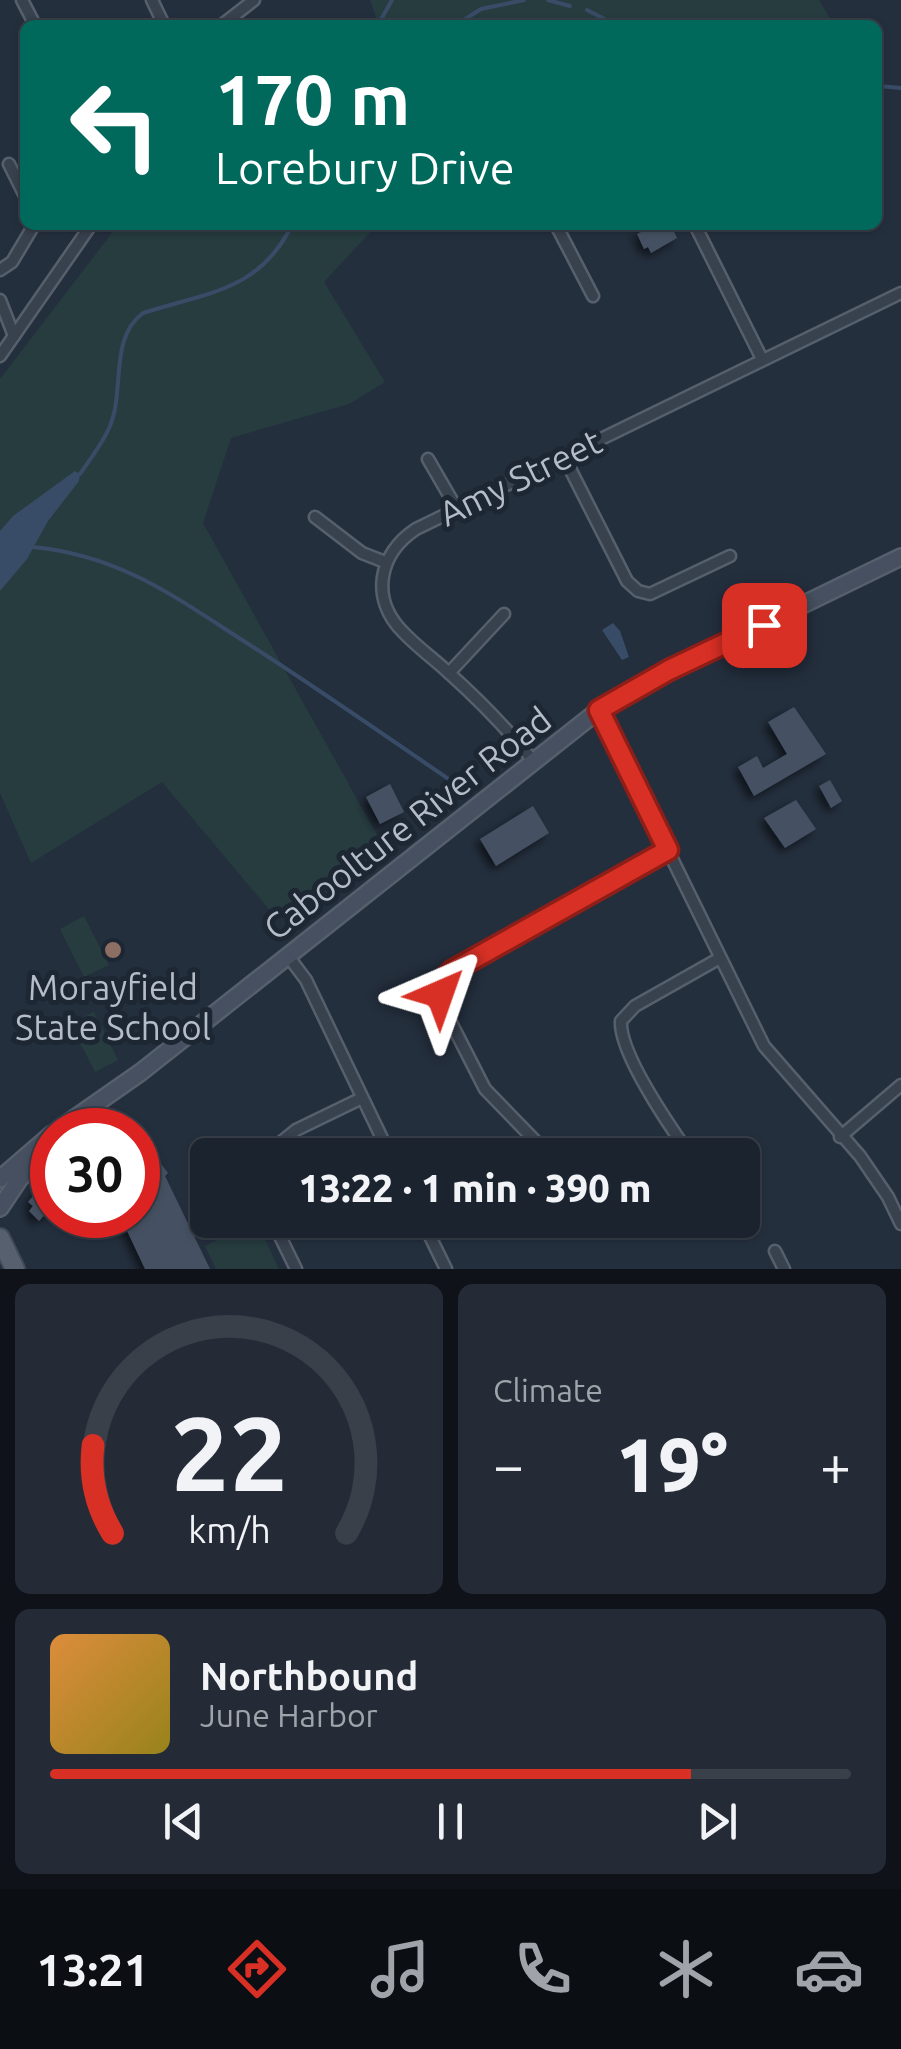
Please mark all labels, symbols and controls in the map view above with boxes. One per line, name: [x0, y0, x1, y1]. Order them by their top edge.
icon: left: [50, 60, 180, 190]
text: 170 m: [215, 60, 410, 138]
text: Lorebury Drive: [215, 142, 515, 193]
street label: Amy Street: [432, 420, 608, 533]
pin: [722, 583, 807, 668]
icon: arrive: [737, 598, 792, 653]
street label: Caboolture River Road: [256, 699, 558, 947]
marker: Morayfield State School: [102, 939, 124, 961]
position arrow: [388, 942, 492, 1046]
place label: Morayfield State School: [15, 967, 211, 1047]
speed limit sign: 30: [30, 1108, 160, 1238]
text: 13:22 · 1 min · 390 m: [298, 1167, 652, 1209]
text: Climate: [493, 1372, 603, 1408]
text: 22: [170, 1394, 288, 1511]
text: 19°: [616, 1422, 728, 1506]
text: −: [493, 1434, 524, 1495]
text: +: [820, 1434, 851, 1495]
text: km/h: [188, 1510, 270, 1550]
text: Northbound: [200, 1655, 418, 1697]
text: June Harbor: [200, 1697, 378, 1733]
icon: previous: [156, 1794, 211, 1849]
icon: pause: [423, 1794, 478, 1849]
icon: next: [690, 1794, 745, 1849]
icon: directions: [222, 1934, 292, 2004]
icon: music: [365, 1934, 435, 2004]
icon: phone: [508, 1934, 578, 2004]
icon: climate: [651, 1934, 721, 2004]
icon: car: [794, 1934, 864, 2004]
text: 13:21: [37, 1944, 149, 1995]

